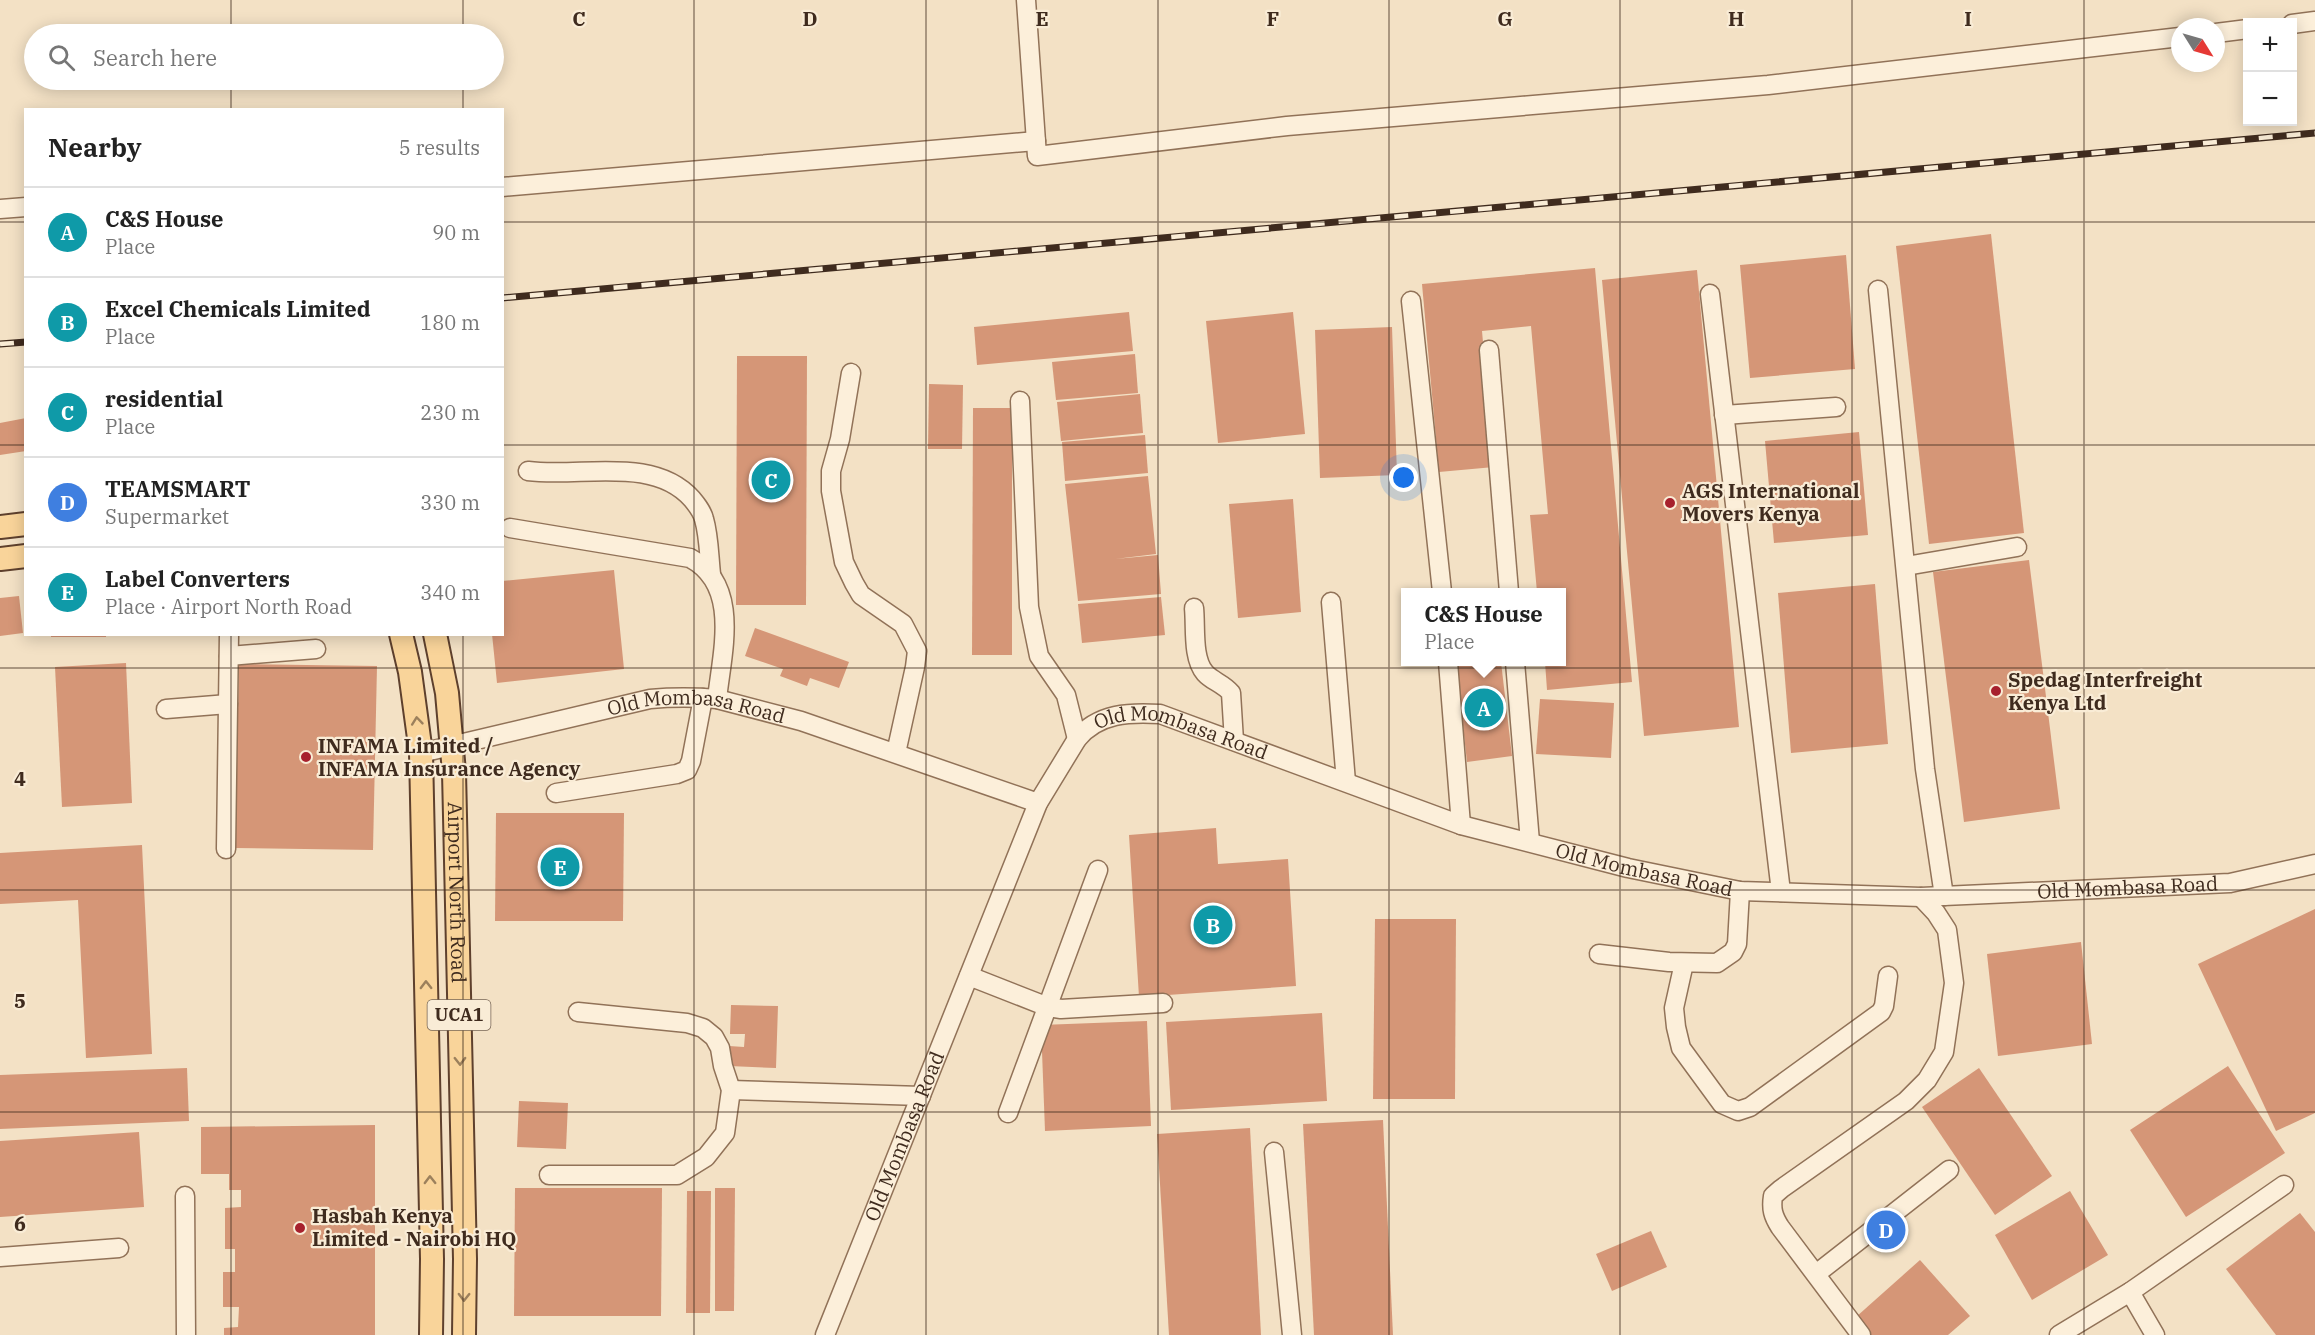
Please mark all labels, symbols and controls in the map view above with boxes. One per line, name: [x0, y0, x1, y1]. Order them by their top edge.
text: C: [572, 5, 586, 32]
text: D: [802, 5, 818, 32]
text: E: [1035, 5, 1049, 32]
text: F: [1267, 5, 1279, 32]
text: G: [1497, 5, 1513, 32]
text: H: [1728, 5, 1744, 32]
text: I: [1964, 5, 1972, 32]
north arrow: [2171, 18, 2225, 72]
map controls: [2243, 18, 2297, 126]
button: +: [2243, 18, 2297, 72]
search box: [24, 24, 504, 90]
icon: search: [45, 41, 78, 74]
text: Search here: [93, 43, 217, 72]
button: −: [2243, 72, 2297, 126]
text: Nearby: [48, 130, 142, 164]
text: 5 results: [399, 134, 480, 161]
text: C&S House: [105, 204, 224, 233]
text: A: [61, 219, 74, 246]
text: 90 m: [432, 219, 480, 246]
text: Place: [105, 233, 155, 260]
text: Excel Chemicals Limited: [105, 294, 371, 323]
text: B: [60, 309, 75, 336]
text: 180 m: [420, 309, 480, 336]
text: Place: [105, 323, 155, 350]
text: residential: [105, 384, 223, 413]
text: C: [61, 399, 74, 426]
text: 230 m: [420, 399, 480, 426]
text: Place: [105, 413, 155, 440]
pin: C: [752, 458, 790, 502]
your location: [1389, 463, 1418, 492]
text: TEAMSMART: [105, 474, 250, 503]
place label: AGS International Movers Kenya: [1682, 477, 1860, 527]
text: D: [60, 489, 75, 516]
text: 330 m: [420, 489, 480, 516]
marker: AGS International Movers Kenya: [1663, 496, 1677, 510]
text: Supermarket: [105, 503, 229, 530]
text: Label Converters: [105, 564, 290, 593]
text: E: [61, 579, 74, 606]
text: 340 m: [420, 579, 480, 606]
popup: [1401, 588, 1566, 666]
text: Place · Airport North Road: [105, 593, 352, 620]
text: C&S House: [1424, 599, 1543, 628]
text: Place: [1424, 628, 1474, 655]
place label: Spedag Interfreight Kenya Ltd: [2008, 666, 2203, 716]
street label: Old Mombasa Road: [604, 683, 788, 729]
marker: Spedag Interfreight Kenya Ltd: [1989, 684, 2003, 698]
pin: A: [1464, 686, 1504, 730]
street label: Old Mombasa Road: [1089, 699, 1272, 766]
one-way arrow: [411, 716, 424, 726]
place label: INFAMA Limited / INFAMA Insurance Agency: [318, 732, 581, 782]
marker: INFAMA Limited / INFAMA Insurance Agency: [299, 750, 313, 764]
text: 4: [14, 765, 26, 792]
street label: Airport North Road: [442, 802, 473, 983]
street label: Old Mombasa Road: [1553, 836, 1735, 902]
pin: E: [540, 844, 580, 890]
street label: Old Mombasa Road: [2037, 870, 2219, 905]
pin: B: [1194, 902, 1232, 948]
one-way arrow: [420, 981, 432, 990]
text: 5: [14, 987, 26, 1014]
road number: UCA1: [428, 1000, 490, 1030]
street label: Old Mombasa Road: [858, 1047, 950, 1225]
one-way arrow: [454, 1057, 467, 1066]
one-way arrow: [424, 1176, 436, 1185]
place label: Hasbah Kenya Limited - Nairobi HQ: [312, 1202, 517, 1252]
pin: D: [1866, 1208, 1906, 1252]
text: 6: [14, 1210, 26, 1237]
marker: Hasbah Kenya Limited - Nairobi HQ: [293, 1221, 307, 1235]
one-way arrow: [458, 1293, 470, 1302]

